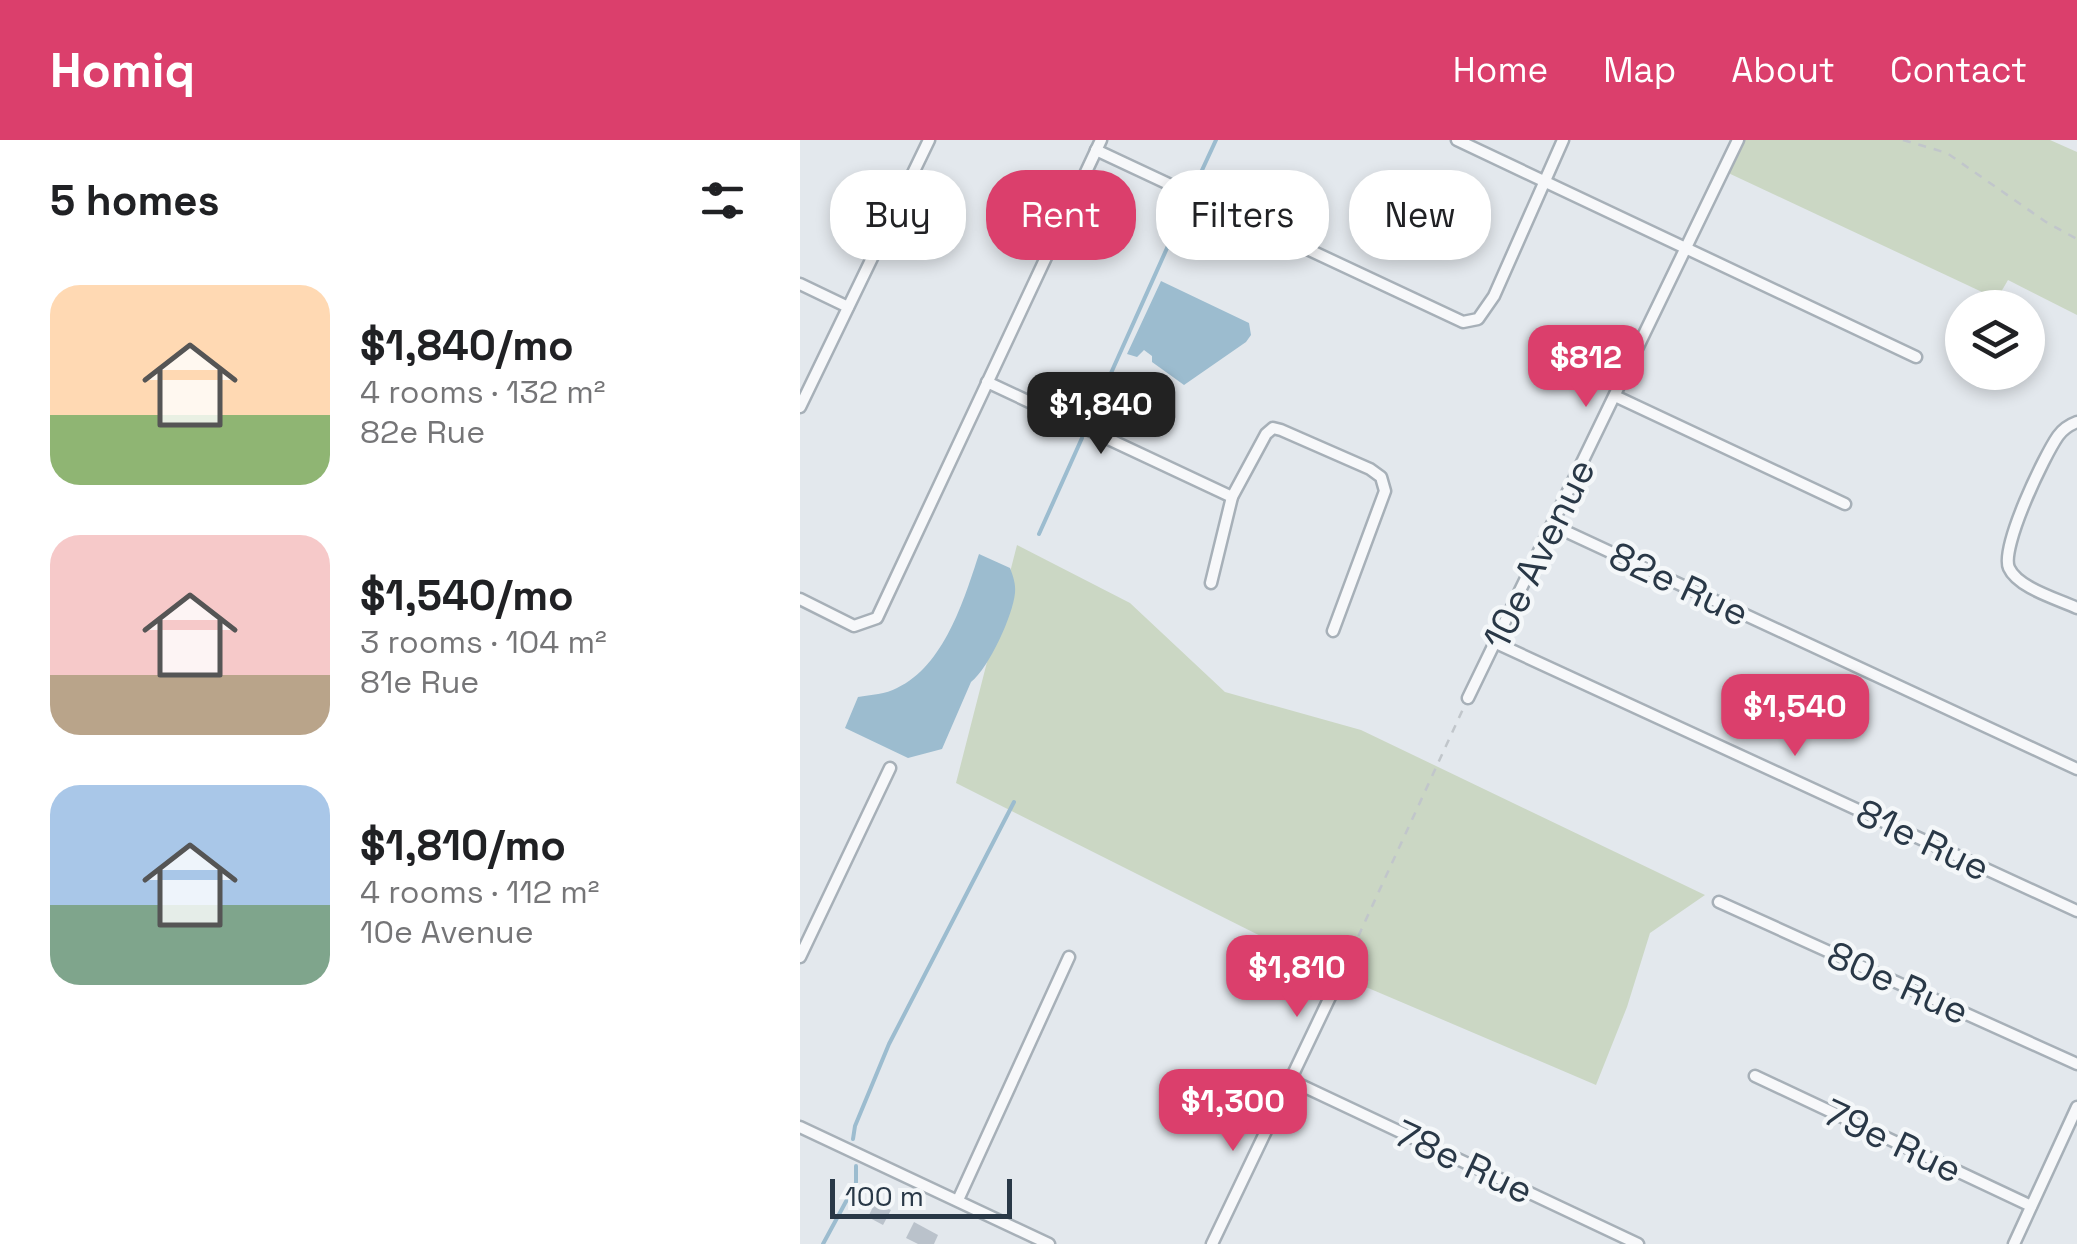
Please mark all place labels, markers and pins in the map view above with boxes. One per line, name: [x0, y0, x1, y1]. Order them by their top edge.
pin: $812: [1527, 325, 1645, 410]
pin: $1,840: [1020, 372, 1182, 457]
pin: $1,540: [1714, 674, 1876, 759]
pin: $1,810: [1216, 935, 1378, 1020]
pin: $1,300: [1152, 1069, 1314, 1154]

